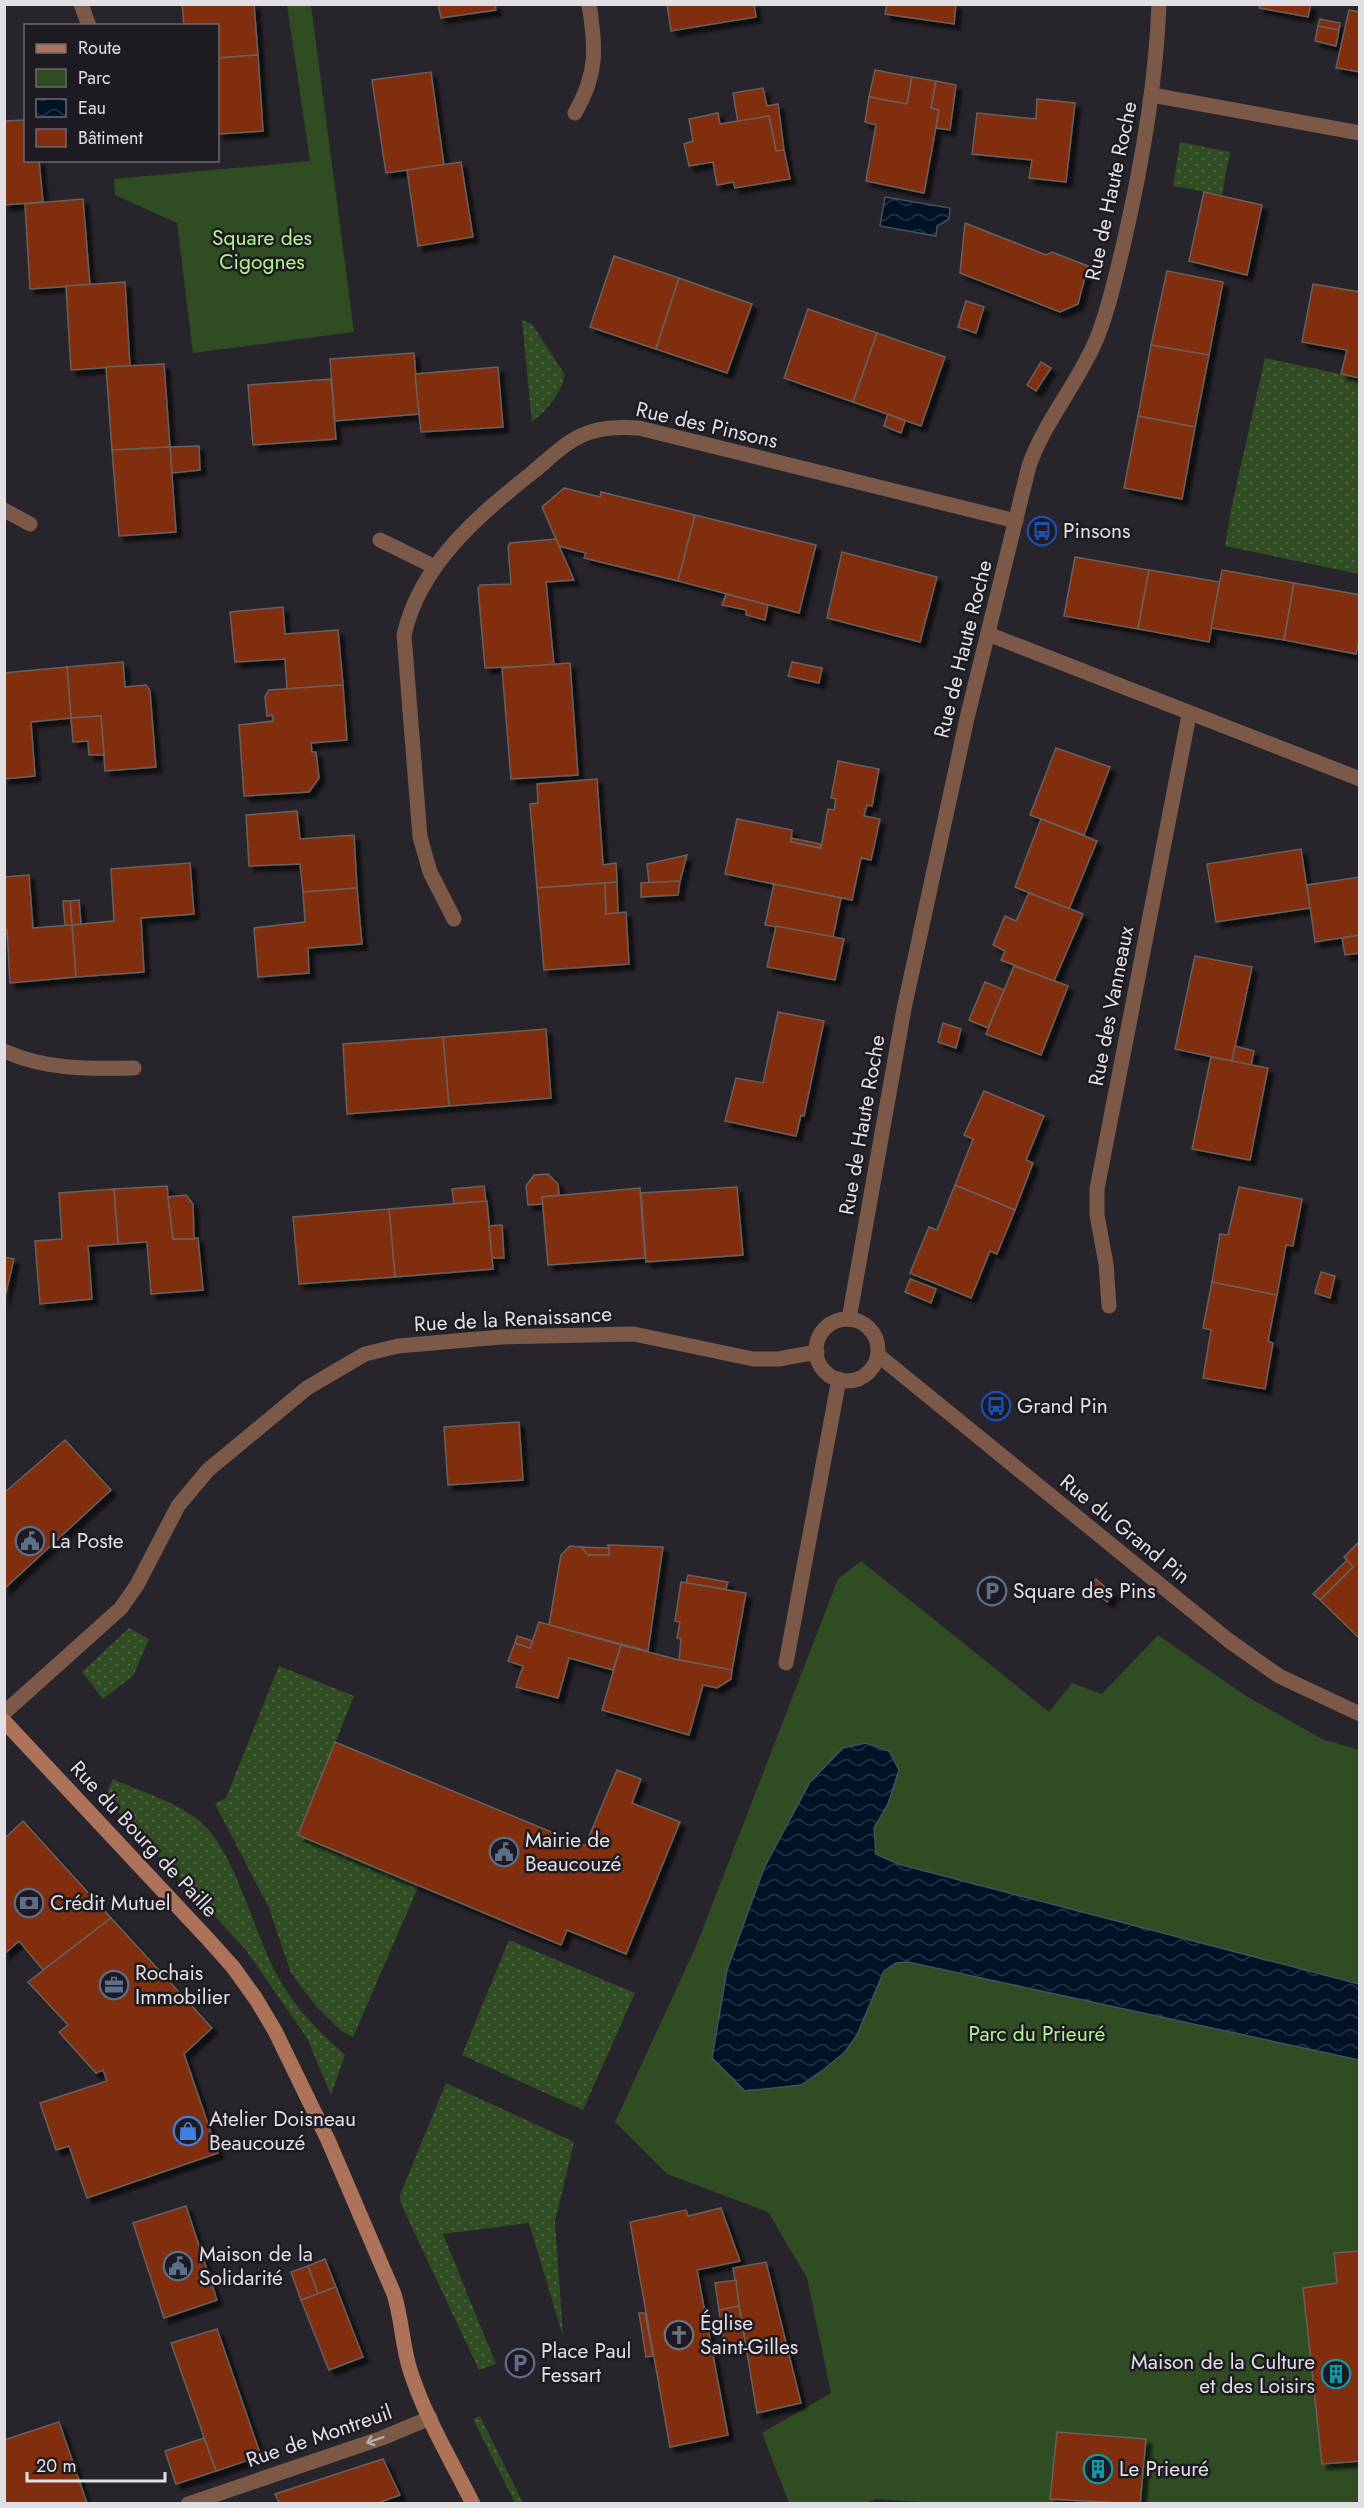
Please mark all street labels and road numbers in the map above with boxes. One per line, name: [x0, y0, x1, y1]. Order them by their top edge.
street label: Rue de Haute Roche: [1077, 99, 1145, 283]
street label: Rue des Pinsons: [633, 394, 781, 456]
street label: Rue de Haute Roche: [926, 557, 1000, 741]
street label: Rue des Vanneaux: [1081, 923, 1141, 1088]
street label: Rue de Haute Roche: [831, 1032, 893, 1217]
street label: Rue de la Renaissance: [413, 1299, 613, 1339]
street label: Rue du Grand Pin: [1053, 1467, 1197, 1591]
street label: Rue du Bourg de Paille: [63, 1754, 225, 1924]
street label: Rue de Montreuil: [242, 2397, 396, 2475]

